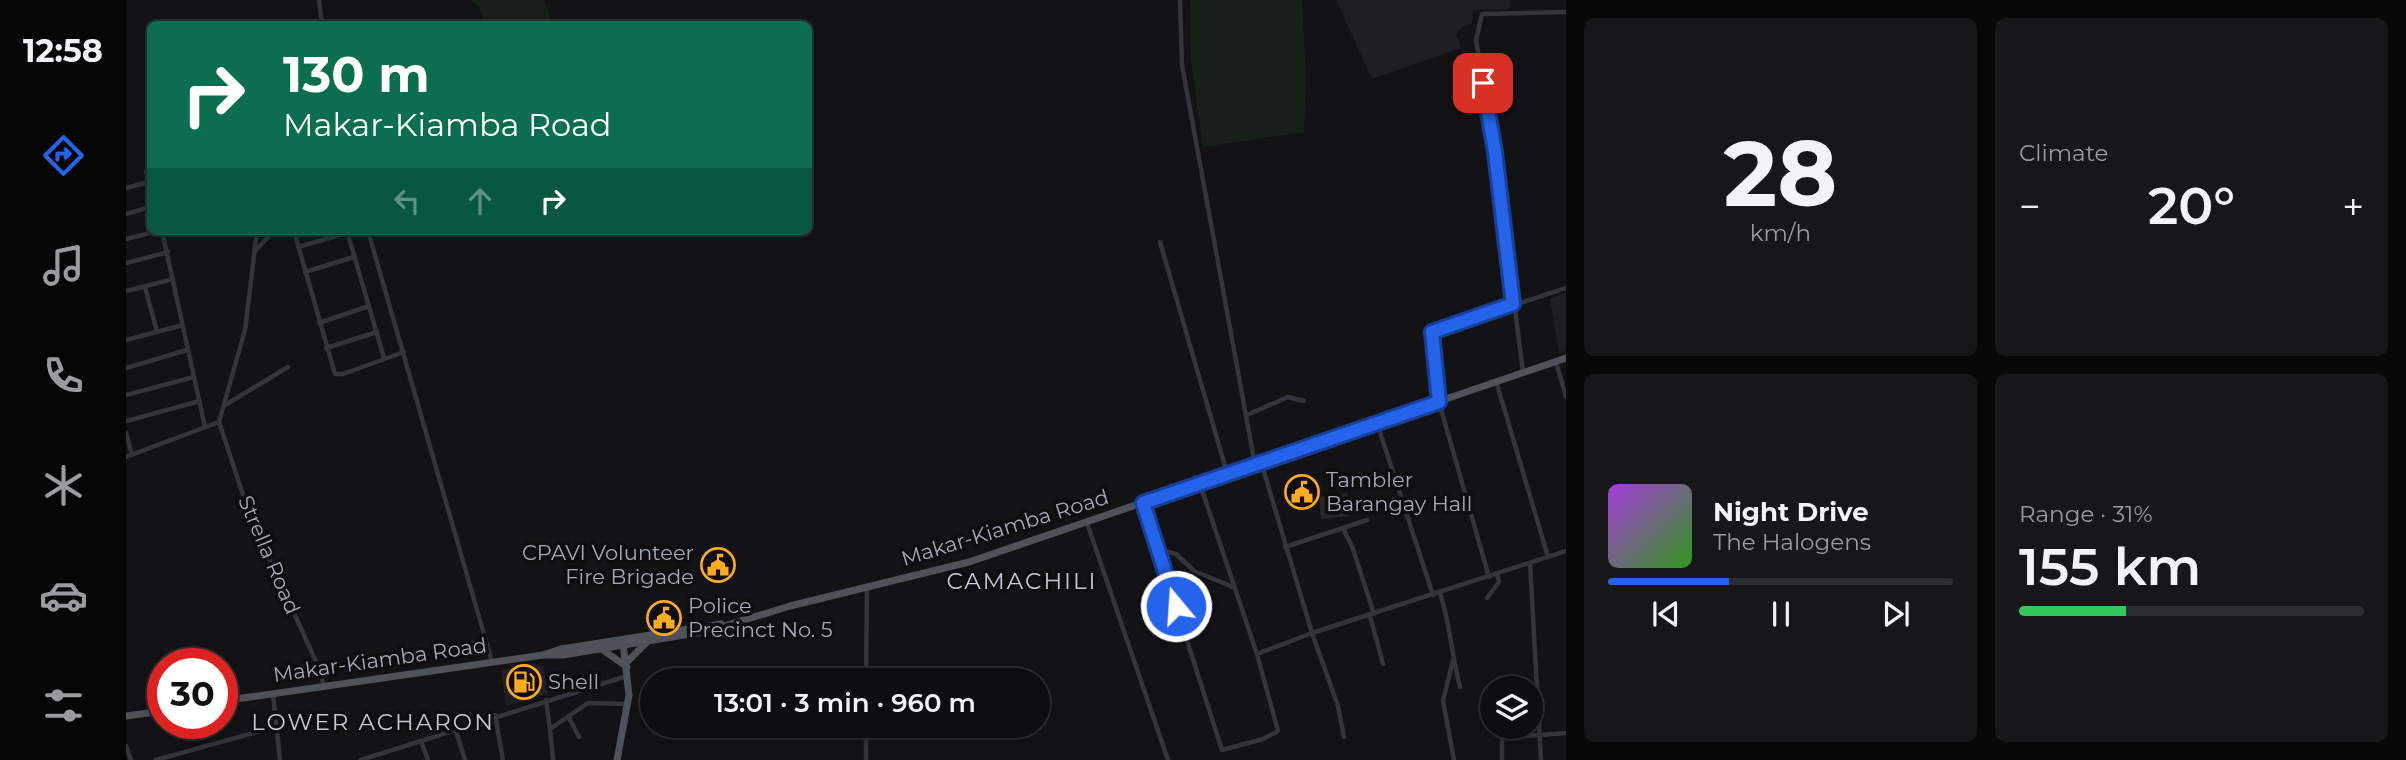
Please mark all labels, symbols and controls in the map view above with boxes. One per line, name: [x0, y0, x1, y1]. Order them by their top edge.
text: 12:58: [23, 31, 103, 70]
text: 130 m: [283, 45, 430, 104]
icon: right: [168, 49, 259, 140]
pin: [1453, 53, 1513, 113]
icon: arrive: [1464, 64, 1502, 102]
text: Makar-Kiamba Road: [283, 105, 612, 144]
text: 28: [1724, 118, 1837, 229]
icon: directions: [39, 131, 88, 180]
text: Climate: [2019, 139, 2108, 167]
text: 20°: [2148, 174, 2235, 237]
icon: left: [388, 182, 426, 220]
icon: ahead: [461, 182, 499, 220]
icon: right: [534, 182, 572, 220]
text: −: [2019, 183, 2041, 230]
text: +: [2342, 183, 2364, 230]
text: km/h: [1750, 219, 1811, 247]
icon: music: [39, 241, 88, 290]
icon: phone: [39, 351, 88, 400]
icon: climate: [39, 461, 88, 510]
place label: Tambler Barangay Hall: [1326, 467, 1472, 516]
public building icon: Tambler Barangay Hall: [1283, 473, 1321, 511]
street label: Makar-Kiamba Road: [898, 484, 1112, 571]
street label: Strella Road: [233, 492, 306, 618]
text: Night Drive: [1713, 496, 1869, 528]
text: Range · 31%: [2019, 500, 2152, 528]
text: The Halogens: [1713, 528, 1871, 556]
text: 155 km: [2019, 535, 2201, 598]
place label: CPAVI Volunteer Fire Brigade: [522, 540, 694, 589]
public building icon: CPAVI Volunteer Fire Brigade: [699, 546, 737, 584]
district label: CAMACHILI: [946, 567, 1098, 595]
position arrow: [1139, 569, 1213, 643]
icon: car: [39, 571, 88, 620]
place label: Police Precinct No. 5: [688, 593, 833, 642]
icon: previous: [1647, 595, 1685, 633]
icon: pause: [1762, 595, 1800, 633]
icon: next: [1877, 595, 1915, 633]
public building icon: Police Precinct No. 5: [645, 599, 683, 637]
street label: Makar-Kiamba Road: [271, 632, 488, 687]
speed limit sign: 30: [147, 648, 238, 739]
fuel station icon: Shell: [505, 663, 543, 701]
place label: Shell: [548, 669, 599, 694]
map controls: [1480, 676, 1543, 739]
button: layers: [1480, 676, 1543, 739]
icon: filters: [39, 681, 88, 730]
text: 13:01 · 3 min · 960 m: [714, 687, 976, 719]
district label: LOWER ACHARON: [251, 708, 495, 736]

